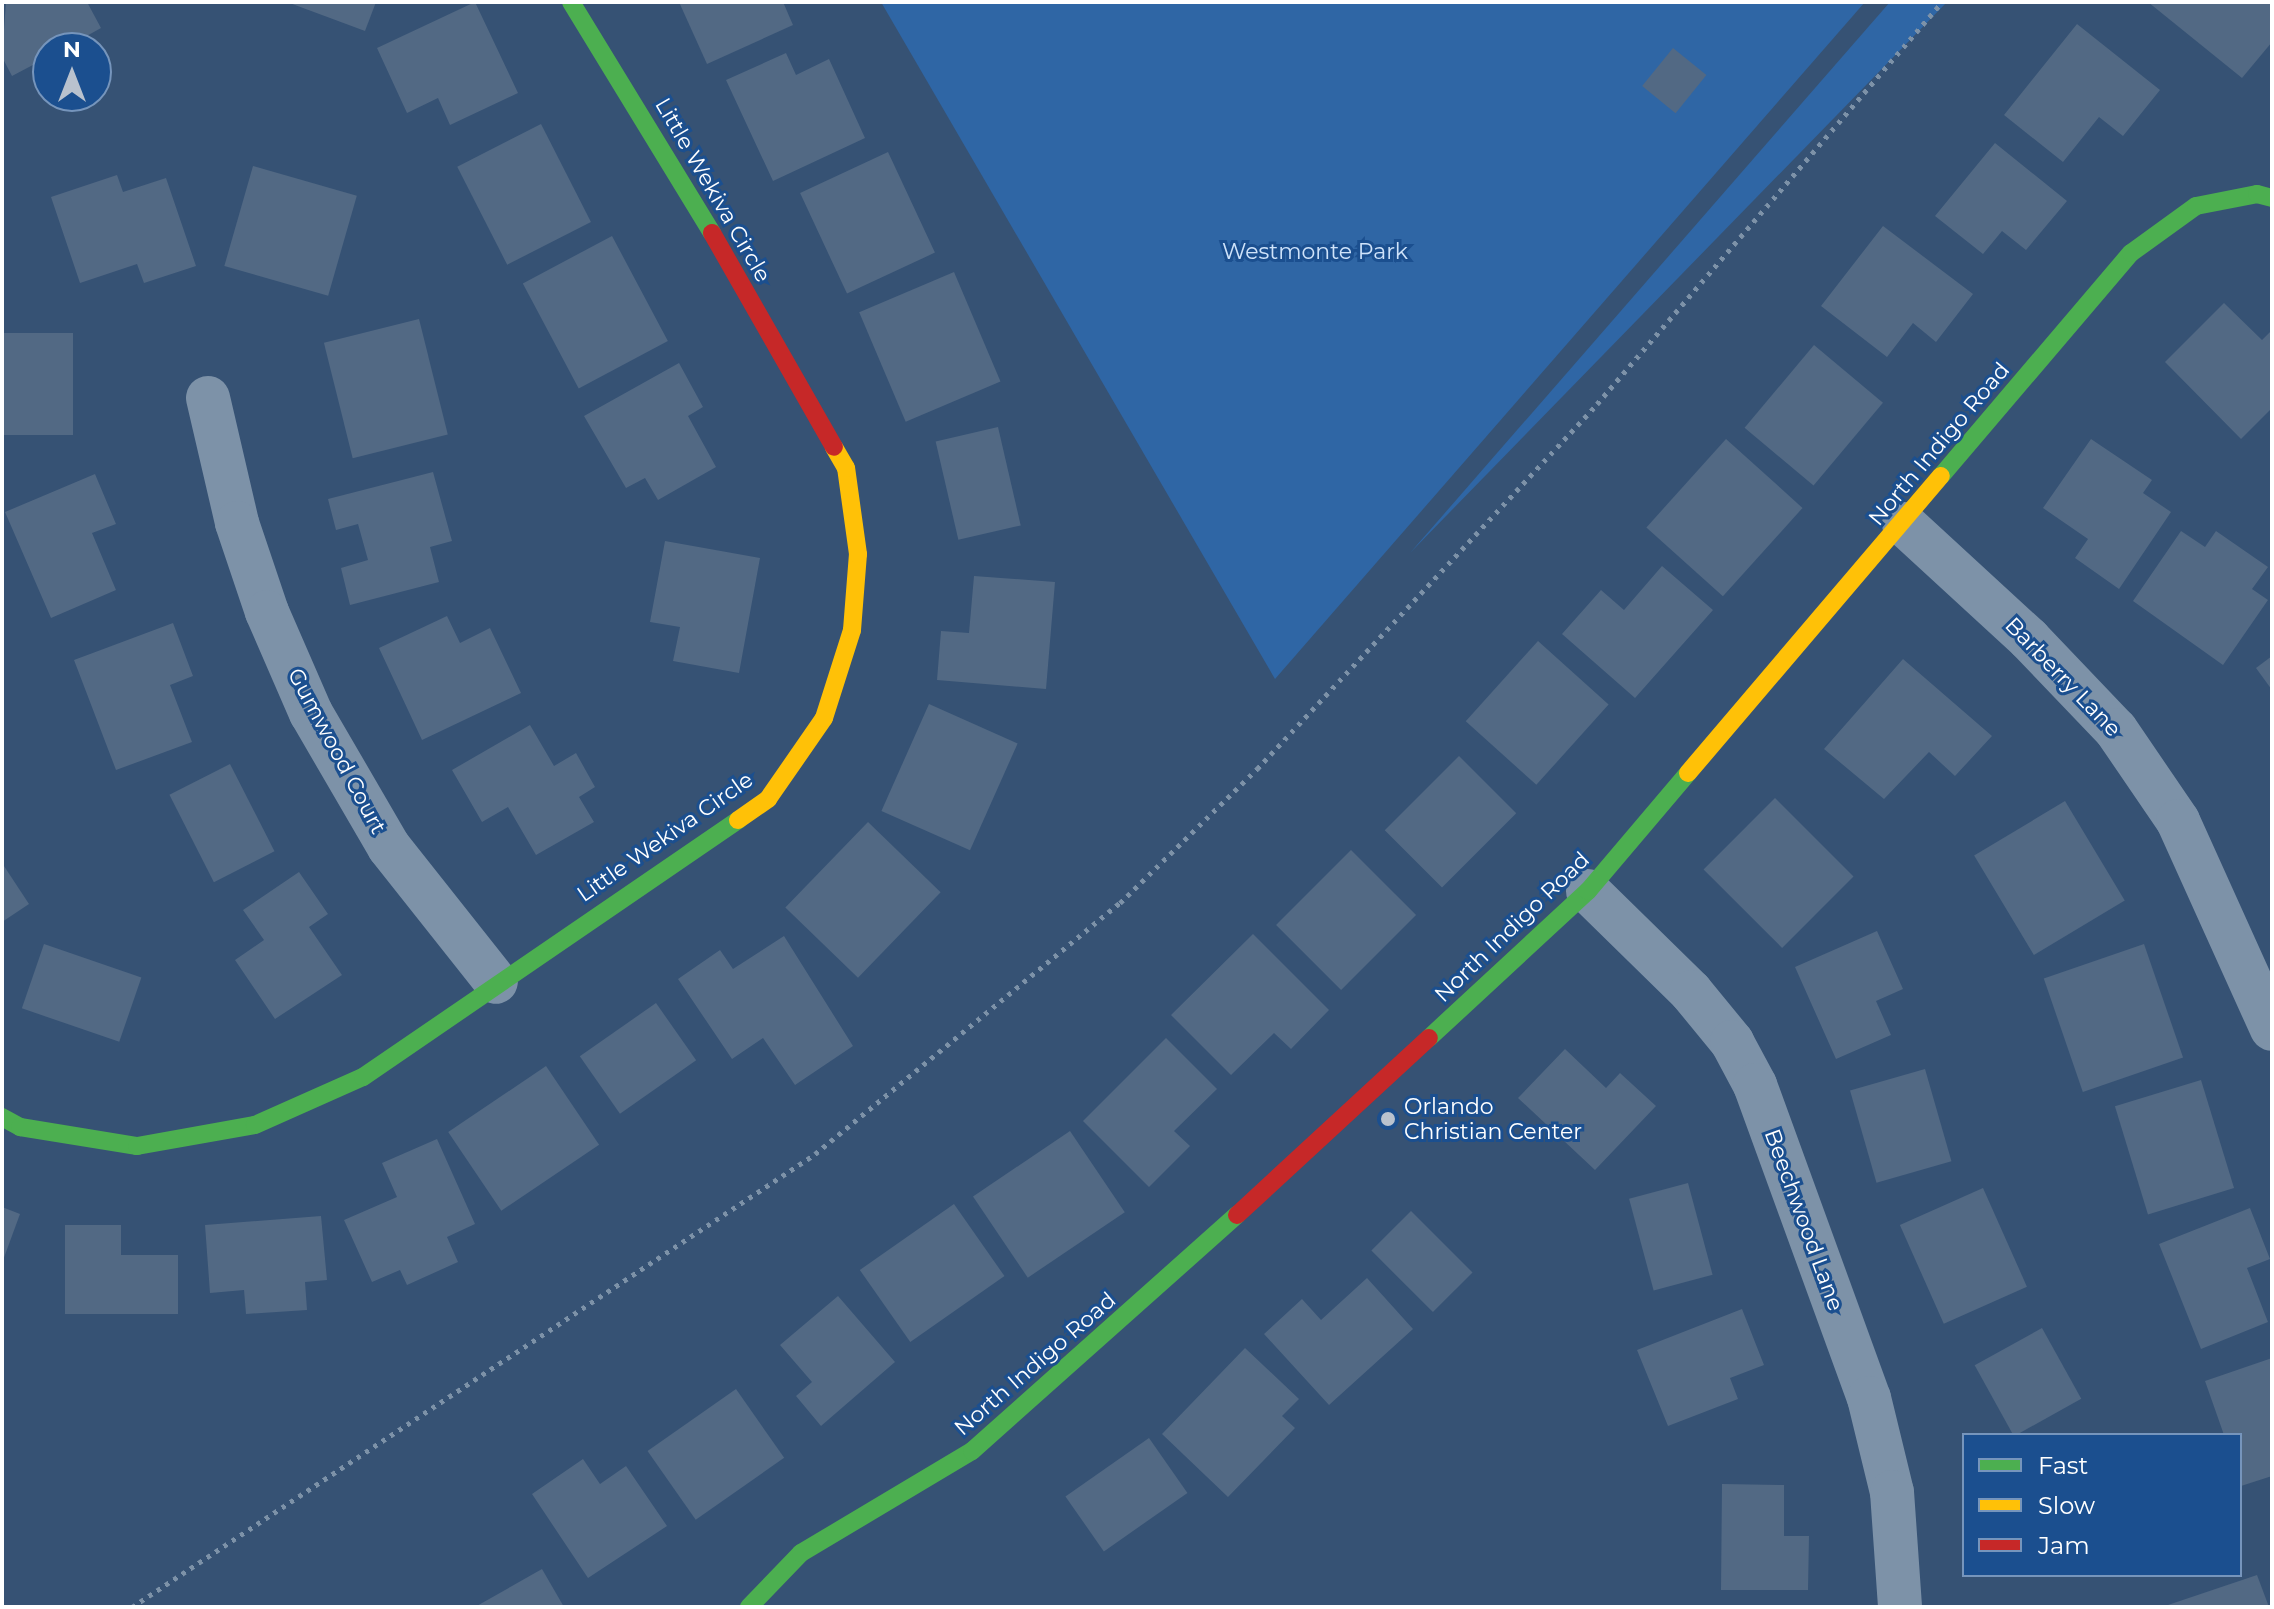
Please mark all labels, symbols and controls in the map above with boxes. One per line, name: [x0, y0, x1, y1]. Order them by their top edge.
north arrow: [32, 32, 112, 112]
text: N: [63, 36, 81, 63]
street label: Little Wekiva Circle: [649, 93, 777, 287]
park label: Westmonte Park: [1222, 239, 1408, 265]
street label: North Indigo Road: [1863, 357, 2015, 531]
street label: Barberry Lane: [1999, 612, 2127, 742]
street label: Gumwood Court: [282, 664, 392, 838]
street label: Little Wekiva Circle: [572, 766, 758, 908]
street label: North Indigo Road: [1429, 846, 1595, 1008]
place label: Orlando Christian Center: [1404, 1093, 1582, 1144]
marker: Orlando Christian Center: [1379, 1110, 1397, 1128]
street label: Beechwood Lane: [1759, 1126, 1849, 1314]
street label: North Indigo Road: [949, 1287, 1121, 1441]
legend: [1962, 1433, 2242, 1577]
text: Fast: [2038, 1451, 2088, 1480]
text: Slow: [2038, 1491, 2095, 1520]
text: Jam: [2038, 1531, 2090, 1560]

